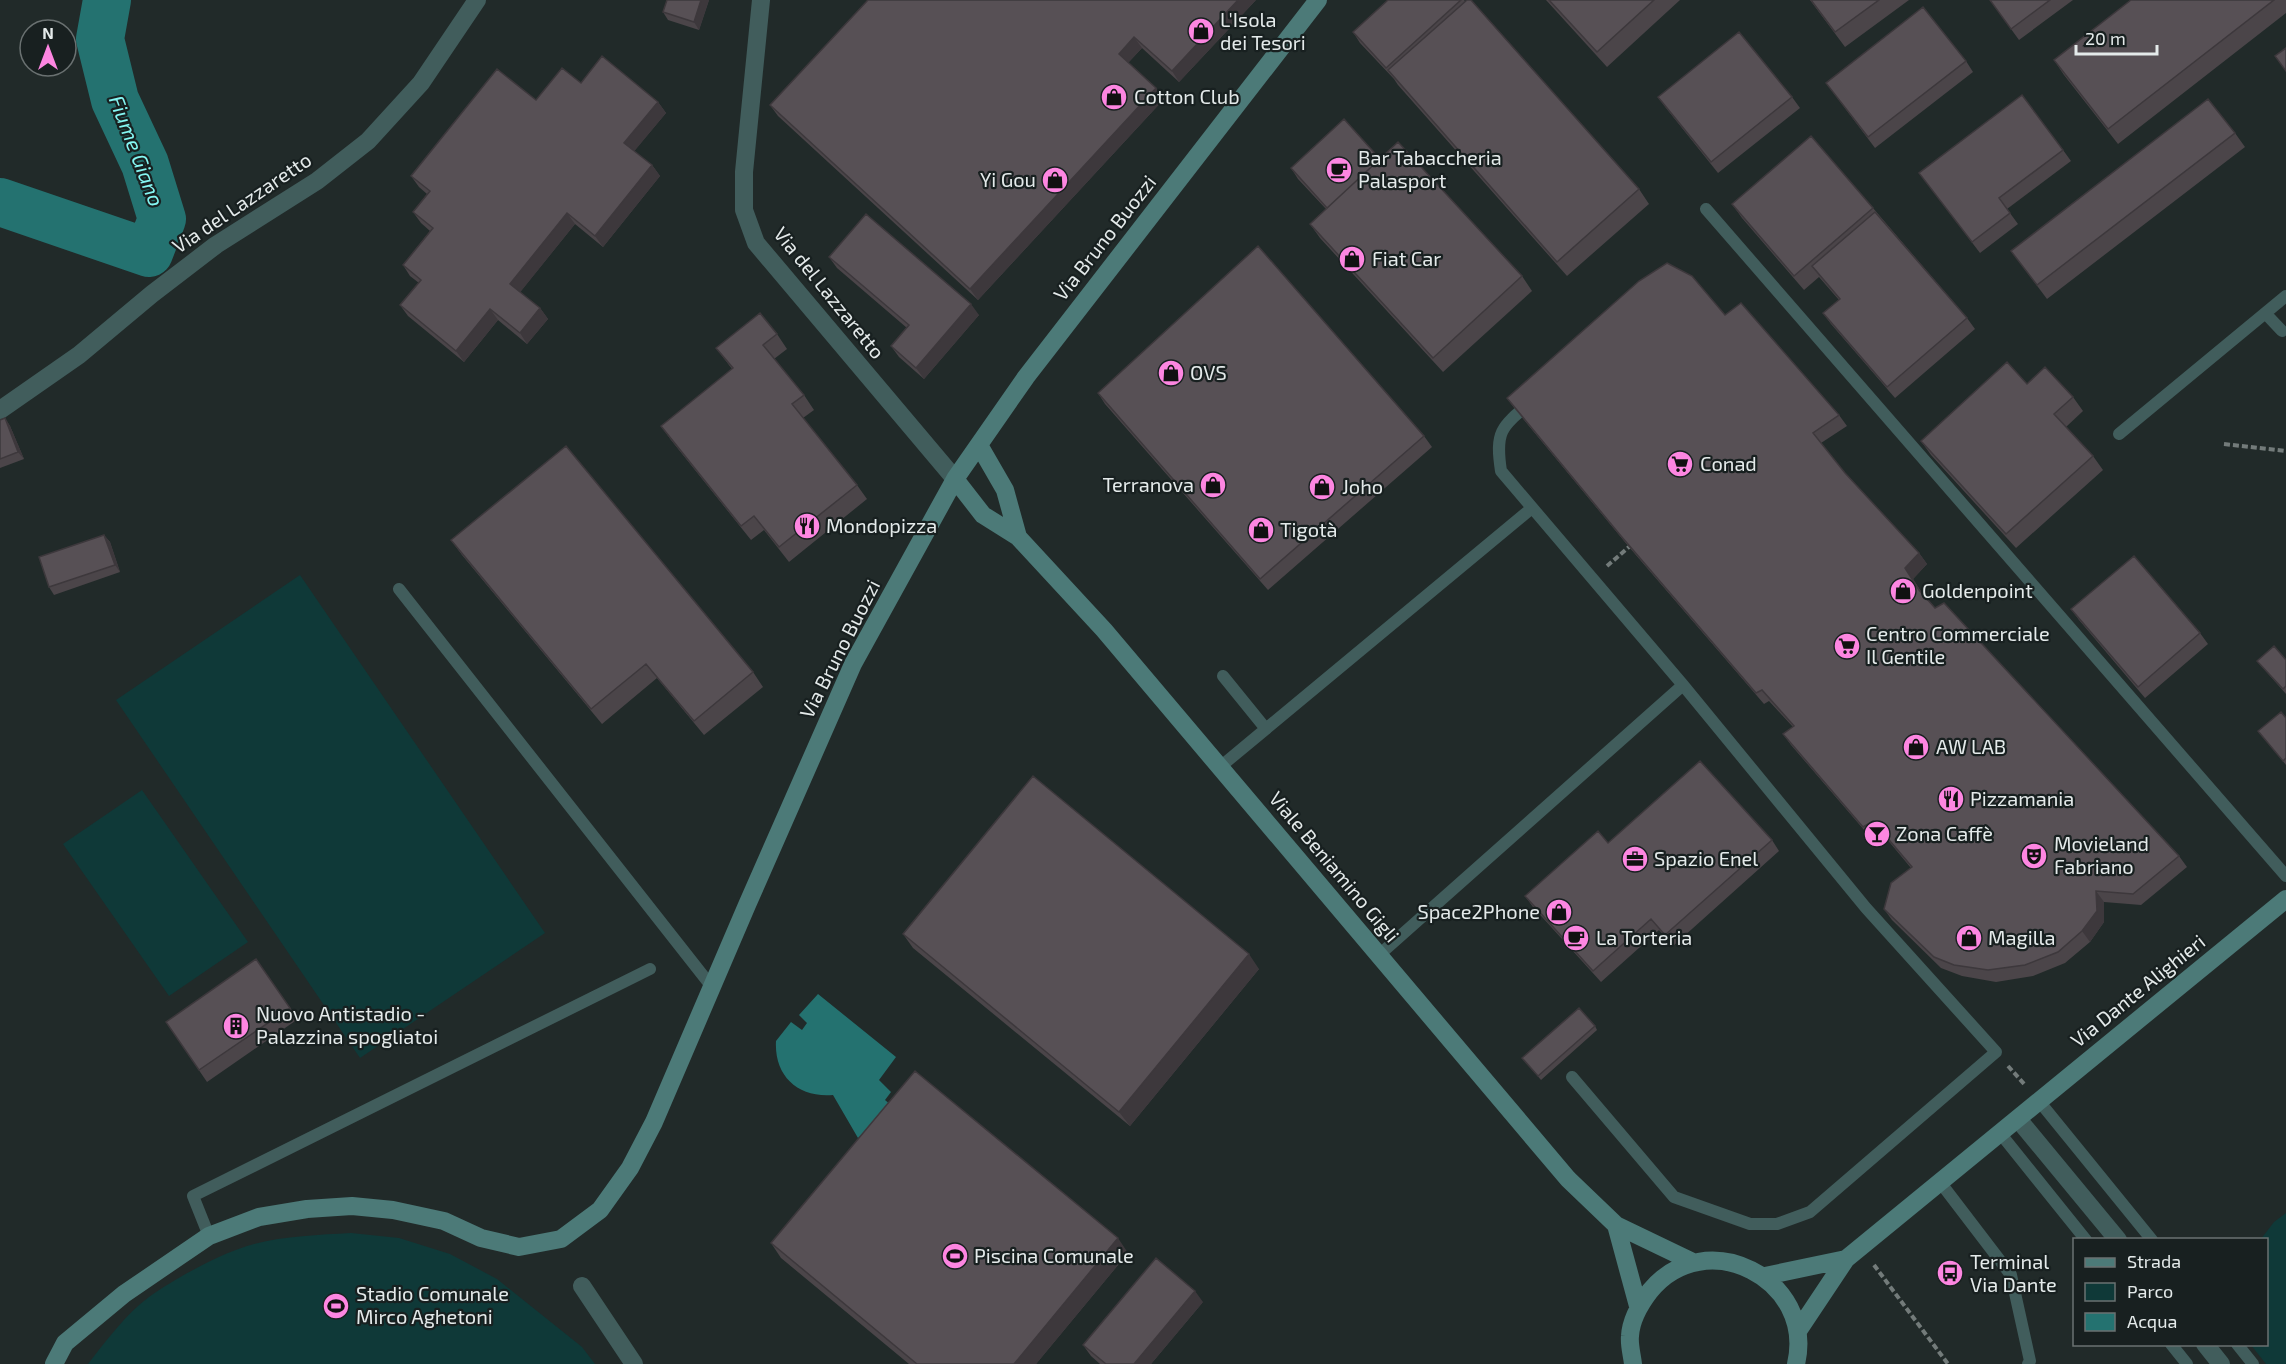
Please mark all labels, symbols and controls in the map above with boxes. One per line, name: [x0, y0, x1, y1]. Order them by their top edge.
place label: L'Isola dei Tesori: [1220, 7, 1306, 54]
shop icon: L'Isola dei Tesori: [1186, 16, 1216, 46]
north arrow: [18, 18, 78, 78]
scale bar: [2076, 18, 2157, 56]
text: N: [42, 23, 54, 42]
text: 20 m: [2085, 27, 2126, 49]
shop icon: Cotton Club: [1099, 82, 1129, 112]
place label: Cotton Club: [1134, 84, 1240, 108]
water label: Fiume Giano: [105, 91, 170, 210]
place label: Bar Tabaccheria Palasport: [1358, 145, 1502, 192]
street label: Via del Lazzaretto: [167, 147, 315, 258]
cafe icon: Bar Tabaccheria Palasport: [1324, 155, 1354, 185]
shop icon: Yi Gou: [1040, 165, 1070, 195]
place label: Yi Gou: [980, 167, 1036, 191]
street label: Via Bruno Buozzi: [1048, 170, 1161, 305]
street label: Via del Lazzaretto: [769, 222, 890, 363]
shop icon: Fiat Car: [1337, 244, 1367, 274]
place label: Fiat Car: [1372, 246, 1441, 270]
shop icon: OVS: [1156, 358, 1186, 388]
place label: OVS: [1190, 360, 1227, 384]
supermarket icon: Conad: [1665, 449, 1695, 479]
place label: Conad: [1700, 451, 1757, 475]
shop icon: Terranova: [1198, 470, 1228, 500]
place label: Terranova: [1103, 472, 1194, 496]
shop icon: Joho: [1307, 472, 1337, 502]
place label: Joho: [1342, 474, 1383, 498]
restaurant icon: Mondopizza: [792, 511, 822, 541]
place label: Mondopizza: [826, 513, 937, 537]
shop icon: Tigotà: [1246, 515, 1276, 545]
place label: Tigotà: [1280, 517, 1338, 541]
street label: Via Bruno Buozzi: [794, 575, 884, 722]
shop icon: Goldenpoint: [1888, 576, 1918, 606]
place label: Goldenpoint: [1922, 578, 2033, 602]
place label: Centro Commerciale Il Gentile: [1866, 621, 2050, 668]
supermarket icon: Centro Commerciale Il Gentile: [1832, 631, 1862, 661]
shop icon: AW LAB: [1901, 732, 1931, 762]
place label: AW LAB: [1936, 734, 2006, 758]
restaurant icon: Pizzamania: [1936, 784, 1966, 814]
street label: Viale Beniamino Gigli: [1265, 786, 1405, 947]
place label: Pizzamania: [1970, 786, 2074, 810]
bar icon: Zona Caffè: [1862, 819, 1892, 849]
place label: Zona Caffè: [1896, 821, 1993, 845]
place label: Movieland Fabriano: [2054, 831, 2149, 878]
theatre icon: Movieland Fabriano: [2019, 841, 2049, 871]
office icon: Spazio Enel: [1620, 844, 1650, 874]
place label: Spazio Enel: [1654, 846, 1758, 870]
shop icon: Space2Phone: [1544, 897, 1574, 927]
place label: Space2Phone: [1417, 899, 1540, 923]
cafe icon: La Torteria: [1561, 923, 1591, 953]
shop icon: Magilla: [1954, 923, 1984, 953]
place label: La Torteria: [1596, 925, 1692, 949]
place label: Magilla: [1988, 925, 2056, 949]
street label: Via Dante Alighieri: [2065, 929, 2209, 1052]
place label: Nuovo Antistadio - Palazzina spogliatoi: [256, 1001, 438, 1048]
building icon: Nuovo Antistadio - Palazzina spogliatoi: [221, 1011, 251, 1041]
legend: [2073, 1238, 2268, 1346]
sports icon: Piscina Comunale: [940, 1241, 970, 1271]
place label: Piscina Comunale: [974, 1243, 1134, 1267]
place label: Terminal Via Dante: [1970, 1249, 2057, 1296]
text: Strada: [2127, 1250, 2181, 1272]
bus stop icon: Terminal Via Dante: [1935, 1258, 1965, 1288]
text: Parco: [2127, 1280, 2173, 1302]
place label: Stadio Comunale Mirco Aghetoni: [356, 1281, 509, 1328]
sports icon: Stadio Comunale Mirco Aghetoni: [321, 1291, 351, 1321]
text: Acqua: [2127, 1310, 2177, 1332]

